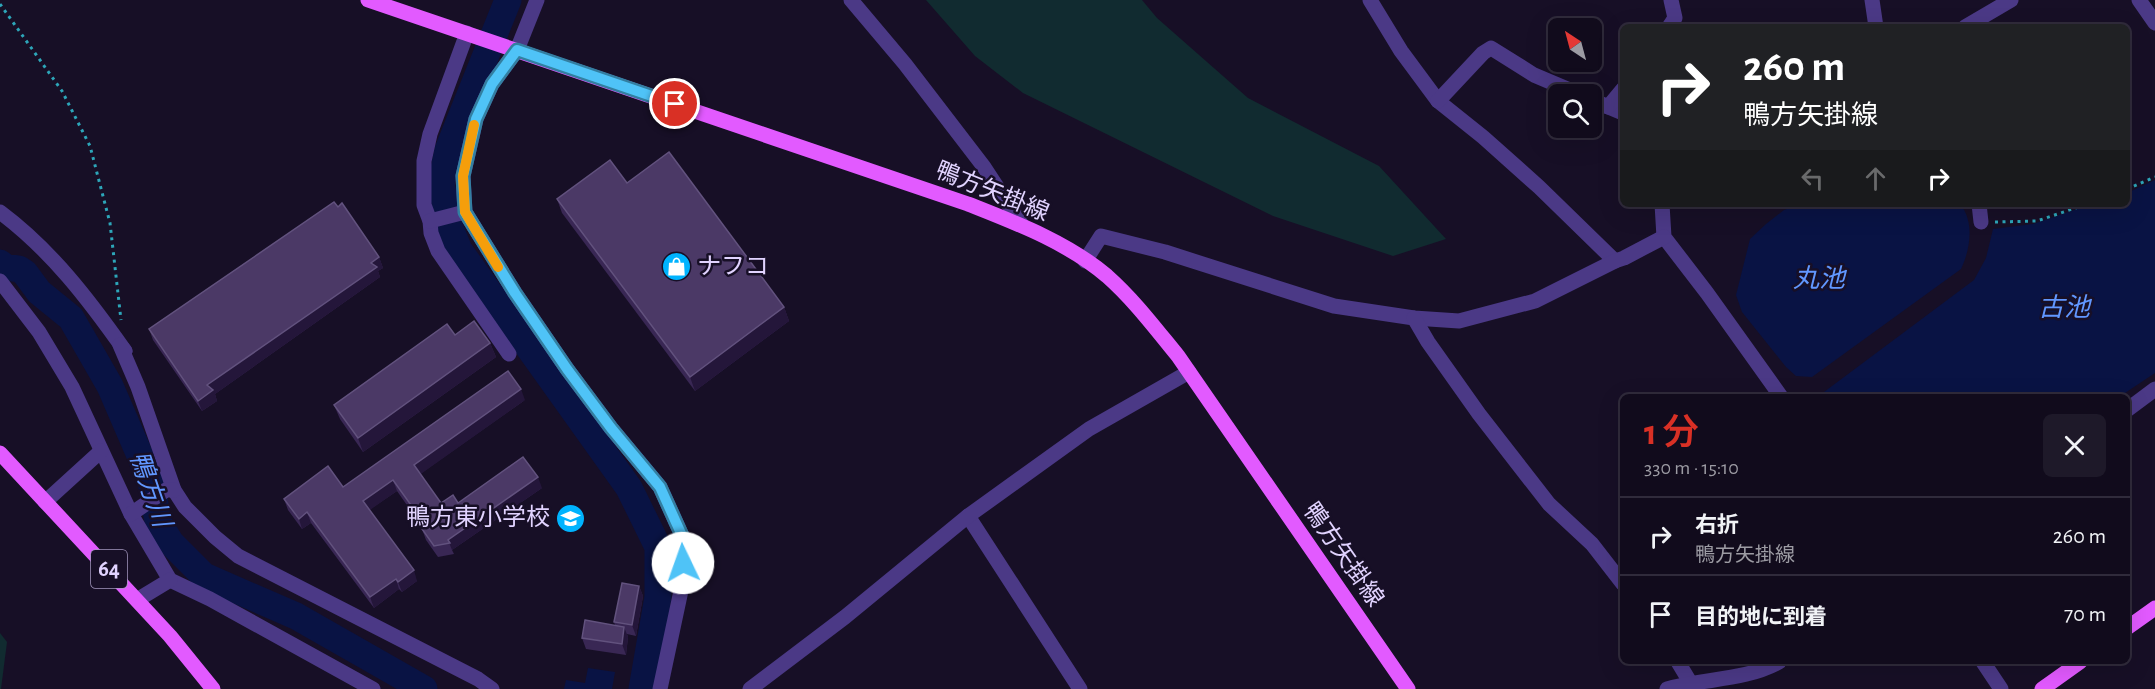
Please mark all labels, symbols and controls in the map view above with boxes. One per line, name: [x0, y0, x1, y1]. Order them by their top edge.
north arrow: [1548, 18, 1602, 72]
map controls: [1548, 18, 1602, 138]
text: 260 m: [1743, 46, 1845, 88]
icon: right: [1644, 48, 1722, 126]
pin: [649, 78, 700, 129]
button: search: [1548, 84, 1602, 138]
icon: arrive: [658, 87, 691, 120]
text: 鴨方矢掛線: [1743, 102, 1878, 129]
street label: 鴨方矢掛線: [932, 157, 1053, 226]
icon: left: [1796, 162, 1829, 195]
icon: ahead: [1859, 162, 1892, 195]
icon: right: [1922, 162, 1955, 195]
shop icon: ナフコ: [660, 251, 692, 283]
place label: ナフコ: [697, 255, 769, 279]
water label: 丸池: [1793, 265, 1848, 292]
water label: 古池: [2038, 294, 2093, 321]
button: close: [2043, 414, 2106, 477]
text: 1 分: [1644, 415, 1698, 451]
water label: 鴨方川: [125, 448, 177, 533]
text: 330 m · 15:10: [1644, 458, 1739, 478]
street label: 鴨方矢掛線: [1299, 498, 1389, 611]
school or university icon: 鴨方東小学校: [555, 502, 587, 534]
place label: 鴨方東小学校: [406, 504, 550, 530]
text: 右折: [1695, 514, 1739, 536]
icon: right: [1644, 520, 1677, 553]
text: 260 m: [2053, 525, 2106, 547]
position arrow: [651, 531, 715, 595]
text: 鴨方矢掛線: [1695, 545, 1795, 565]
road number: 64: [91, 550, 127, 588]
icon: arrive: [1644, 598, 1677, 631]
text: 70 m: [2064, 603, 2106, 625]
text: 目的地に到着: [1695, 606, 1827, 628]

